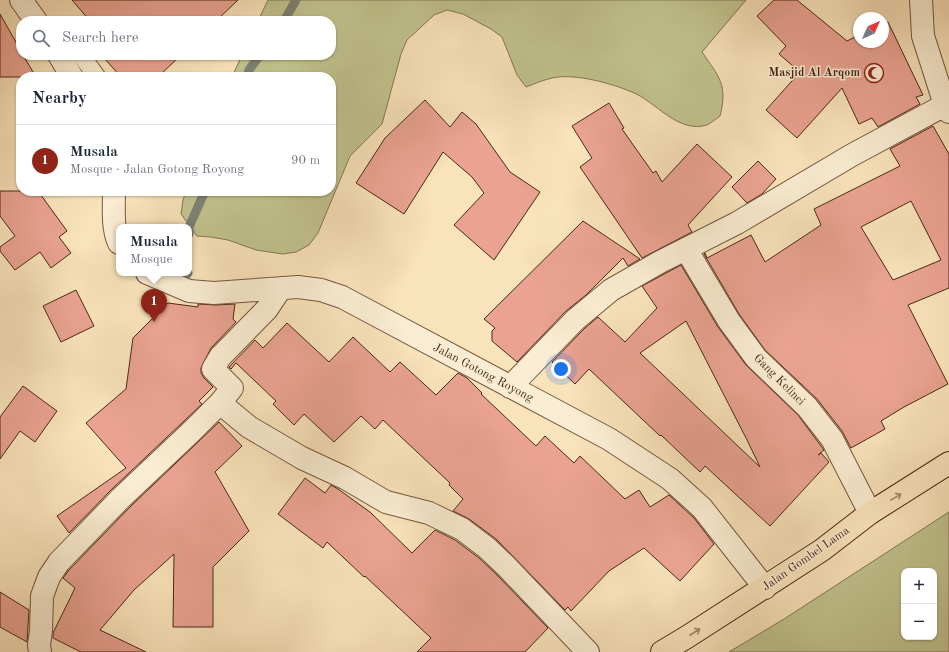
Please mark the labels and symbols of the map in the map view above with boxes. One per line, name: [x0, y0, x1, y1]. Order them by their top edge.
north arrow: [853, 12, 889, 48]
mosque icon: Masjid Al Arqom: [863, 62, 885, 84]
place label: Masjid Al Arqom: [769, 67, 860, 79]
pin: 1: [141, 289, 167, 322]
street label: Jalan Gotong Royong: [431, 341, 536, 405]
street label: Gang Kelinci: [751, 352, 807, 408]
your location: [551, 359, 571, 379]
one-way arrow: [890, 492, 901, 501]
street label: Jalan Gombel Lama: [760, 524, 852, 594]
one-way arrow: [690, 628, 701, 637]

